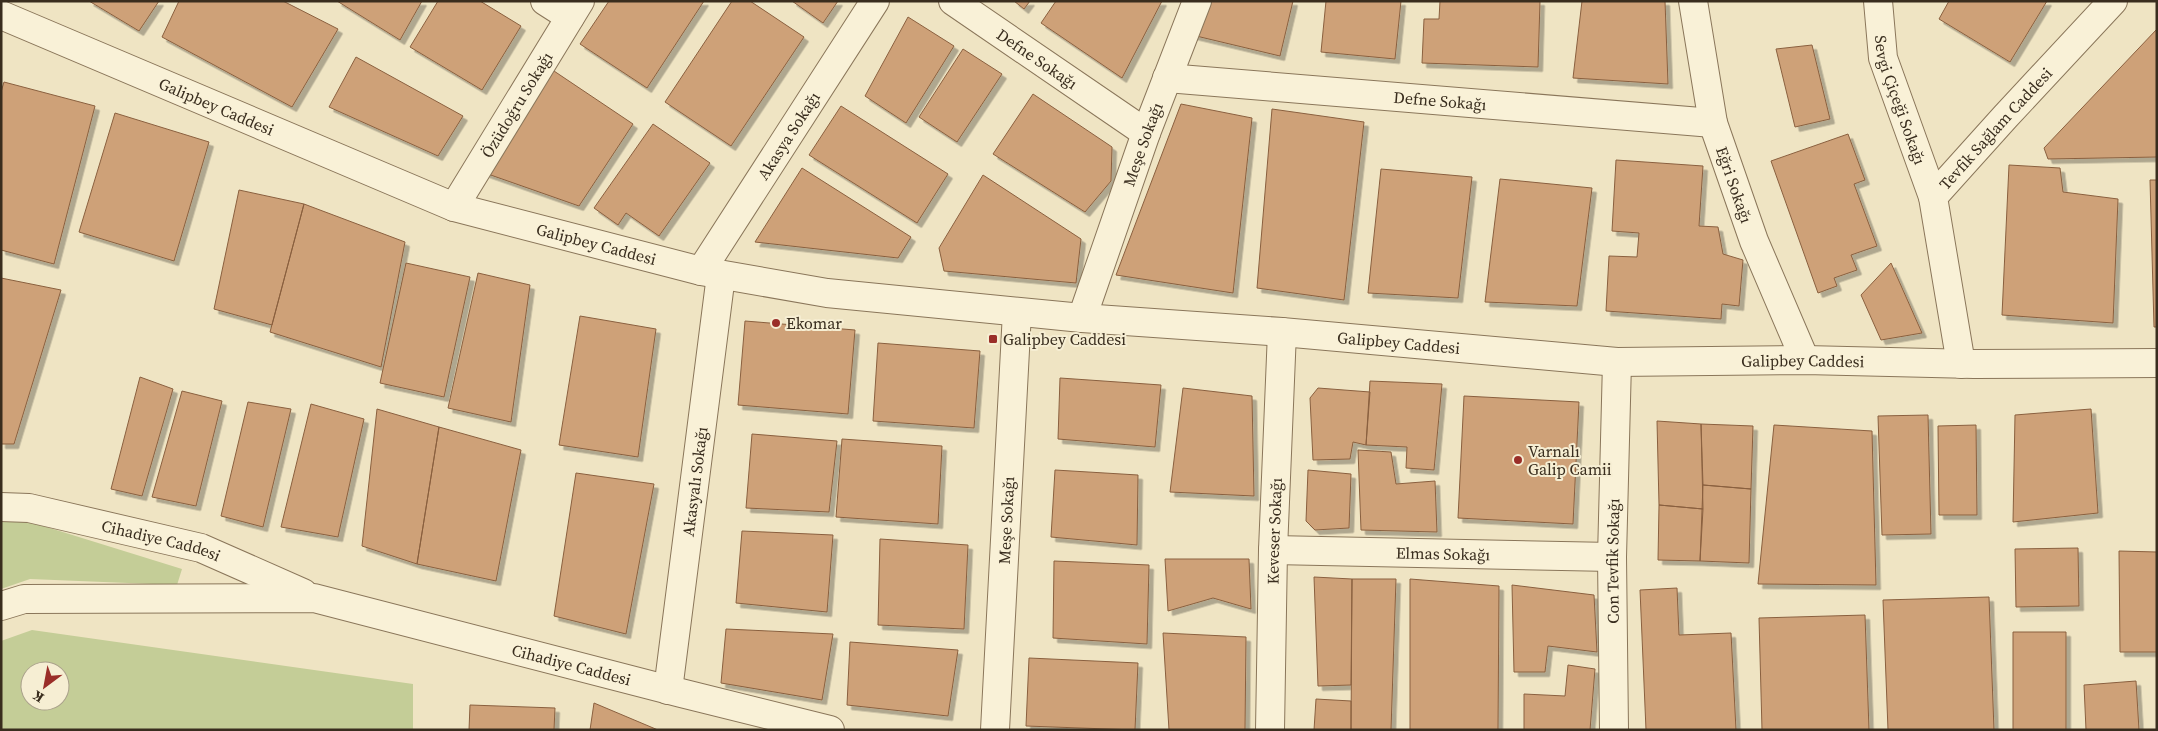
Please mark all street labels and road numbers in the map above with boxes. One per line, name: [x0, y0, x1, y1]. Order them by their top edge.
street label: Defne Sokağı: [992, 23, 1082, 94]
street label: Sevgi Çiçeği Sokağı: [1870, 34, 1931, 168]
street label: Özüdoğru Sokağı: [476, 47, 558, 162]
street label: Tevfik Sağlam Caddesi: [1934, 62, 2057, 194]
street label: Galipbey Caddesi: [155, 72, 278, 141]
street label: Defne Sokağı: [1393, 86, 1488, 115]
street label: Akasya Sokağı: [752, 87, 825, 184]
street label: Meşe Sokağı: [1117, 99, 1168, 189]
street label: Eğri Sokağı: [1711, 143, 1758, 226]
street label: Galipbey Caddesi: [534, 218, 659, 270]
street label: Galipbey Caddesi: [1336, 326, 1461, 359]
street label: Galipbey Caddesi: [1741, 349, 1865, 372]
street label: Akasyalı Sokağı: [677, 425, 713, 538]
street label: Meşe Sokağı: [993, 476, 1019, 565]
street label: Keveser Sokağı: [1261, 477, 1287, 585]
street label: Con Tevfik Sokağı: [1601, 498, 1625, 624]
street label: Cihadiye Caddesi: [99, 514, 224, 566]
street label: Elmas Sokağı: [1396, 542, 1491, 565]
street label: Cihadiye Caddesi: [509, 639, 634, 691]

